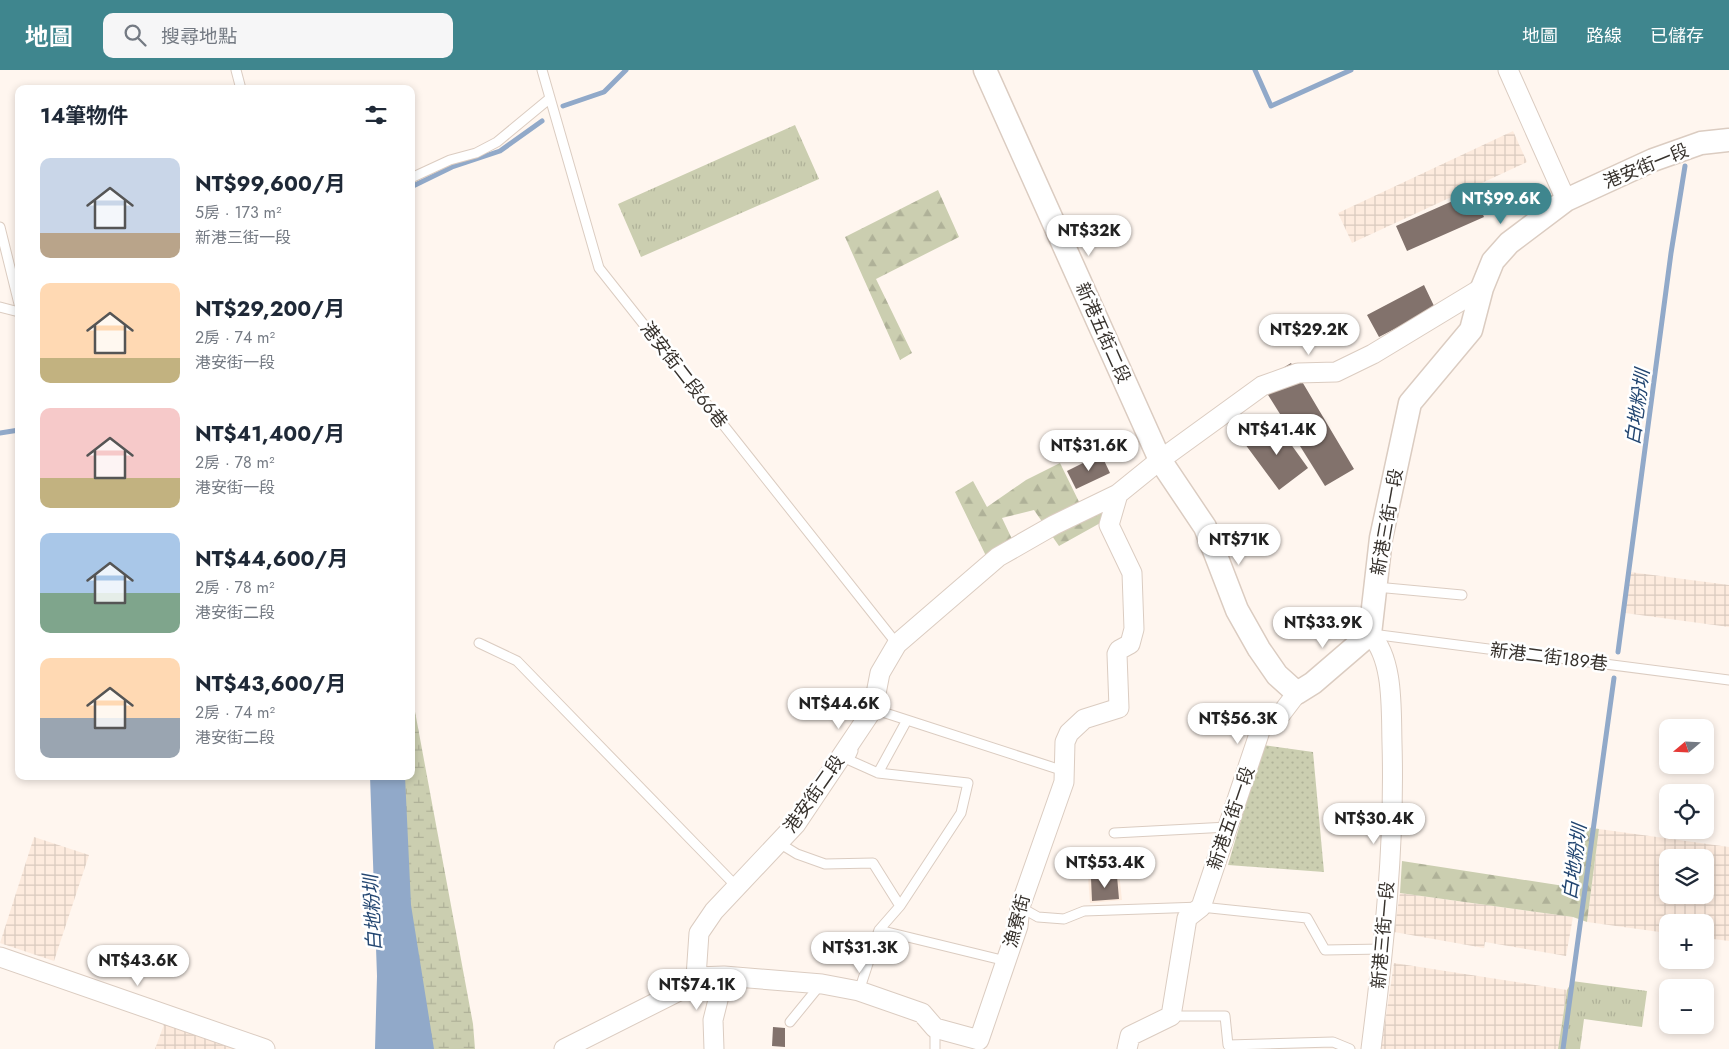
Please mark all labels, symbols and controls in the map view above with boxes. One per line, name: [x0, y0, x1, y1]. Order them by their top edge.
search box: [103, 13, 453, 58]
text: 地圖: [25, 19, 73, 54]
icon: search: [121, 21, 149, 49]
text: 搜尋地點: [161, 23, 237, 50]
text: 地圖: [1522, 23, 1558, 49]
text: 路線: [1586, 23, 1622, 49]
text: 已儲存: [1650, 23, 1704, 49]
text: 14筆物件: [40, 101, 128, 131]
icon: filters: [362, 101, 390, 129]
street label: 港安街一段: [1599, 137, 1693, 195]
text: NT$99,600/月: [195, 169, 346, 199]
icon: home: [80, 178, 140, 238]
pin: NT$99.6K: [1449, 182, 1553, 225]
text: NT$99.6K: [1462, 187, 1540, 210]
text: 5房 · 173 m²: [195, 201, 282, 224]
pin: NT$32K: [1048, 214, 1130, 257]
text: NT$32K: [1057, 219, 1121, 242]
text: 新港三街一段: [195, 226, 291, 249]
street label: 新港五街二段: [1069, 278, 1137, 388]
text: NT$29,200/月: [195, 294, 345, 324]
icon: home: [80, 303, 140, 363]
pin: NT$29.2K: [1257, 314, 1361, 356]
street label: 港安街二段66巷: [634, 316, 734, 434]
text: NT$29.2K: [1270, 318, 1348, 341]
text: 2房 · 74 m²: [195, 326, 275, 349]
text: 港安街一段: [195, 351, 275, 374]
water label: 白地粉圳: [1619, 365, 1657, 447]
pin: NT$41.4K: [1225, 414, 1329, 456]
text: NT$41.4K: [1238, 418, 1316, 441]
text: NT$41,400/月: [195, 419, 345, 449]
icon: home: [80, 428, 140, 488]
pin: NT$31.6K: [1037, 430, 1141, 472]
text: NT$31.6K: [1051, 434, 1127, 457]
text: 2房 · 78 m²: [195, 451, 274, 474]
street label: 新港三街一段: [1365, 467, 1409, 577]
text: 港安街一段: [195, 476, 275, 499]
pin: NT$71K: [1198, 524, 1280, 566]
text: NT$71K: [1209, 528, 1269, 551]
text: NT$44,600/月: [195, 544, 348, 574]
icon: home: [80, 553, 140, 613]
text: 2房 · 78 m²: [195, 576, 274, 599]
text: 港安街二段: [195, 601, 275, 624]
pin: NT$33.9K: [1271, 606, 1375, 649]
text: NT$33.9K: [1284, 611, 1362, 634]
street label: 新港二街189巷: [1489, 637, 1609, 677]
text: NT$43,600/月: [195, 669, 346, 699]
icon: home: [80, 678, 140, 738]
pin: NT$44.6K: [787, 688, 891, 730]
text: NT$44.6K: [798, 692, 880, 715]
text: 2房 · 74 m²: [195, 701, 275, 724]
pin: NT$56.3K: [1186, 702, 1290, 745]
text: NT$56.3K: [1199, 707, 1277, 730]
north arrow: [1659, 719, 1714, 774]
map controls: [1659, 719, 1714, 1034]
text: 港安街二段: [195, 726, 275, 749]
street label: 港安街二段: [778, 750, 850, 838]
street label: 新港五街一段: [1201, 763, 1261, 873]
button: locate: [1659, 784, 1714, 839]
pin: NT$30.4K: [1322, 802, 1426, 845]
text: NT$30.4K: [1334, 807, 1414, 830]
water label: 白地粉圳: [1556, 820, 1594, 902]
pin: NT$53.4K: [1053, 846, 1157, 889]
button: layers: [1659, 849, 1714, 904]
text: NT$53.4K: [1065, 851, 1145, 874]
water label: 白地粉圳: [357, 871, 388, 952]
street label: 新港三街一段: [1365, 880, 1401, 990]
street label: 漁寮街: [997, 892, 1037, 950]
button: +: [1659, 914, 1714, 969]
pin: NT$31.3K: [808, 932, 912, 974]
text: NT$31.3K: [822, 936, 898, 959]
pin: NT$43.6K: [86, 944, 190, 987]
text: NT$43.6K: [98, 949, 178, 972]
pin: NT$74.1K: [645, 968, 749, 1011]
text: NT$74.1K: [659, 973, 735, 996]
button: −: [1659, 979, 1714, 1034]

